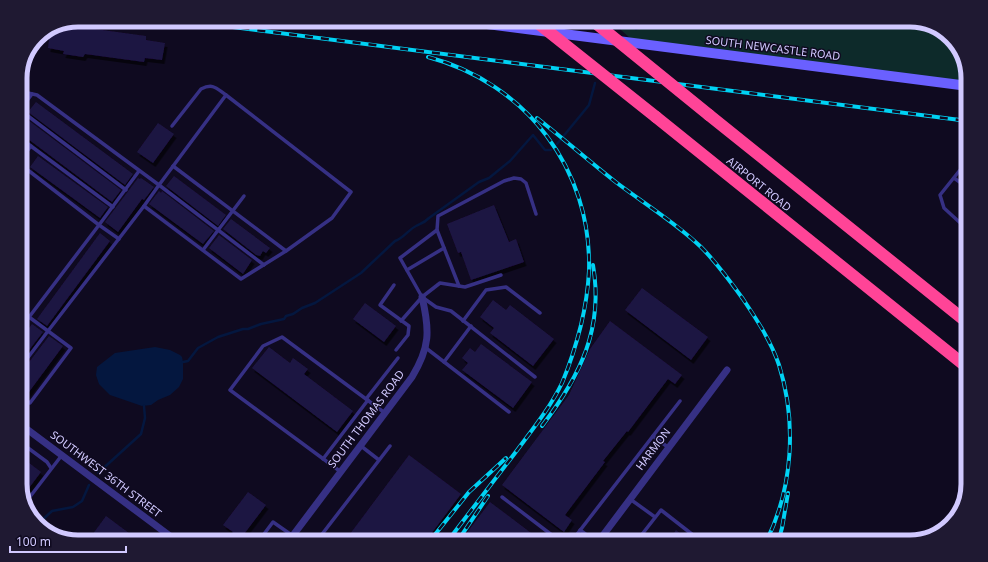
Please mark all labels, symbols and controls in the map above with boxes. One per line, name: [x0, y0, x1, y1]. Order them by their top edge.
street label: SOUTH NEWCASTLE ROAD: [705, 32, 841, 63]
street label: AIRPORT ROAD: [724, 153, 795, 214]
street label: SOUTH THOMAS ROAD: [324, 367, 407, 471]
street label: HARMON: [632, 425, 673, 473]
street label: SOUTHWEST 36TH STREET: [48, 427, 165, 520]
scale bar: [10, 528, 126, 554]
text: 100 m: [16, 533, 51, 550]

